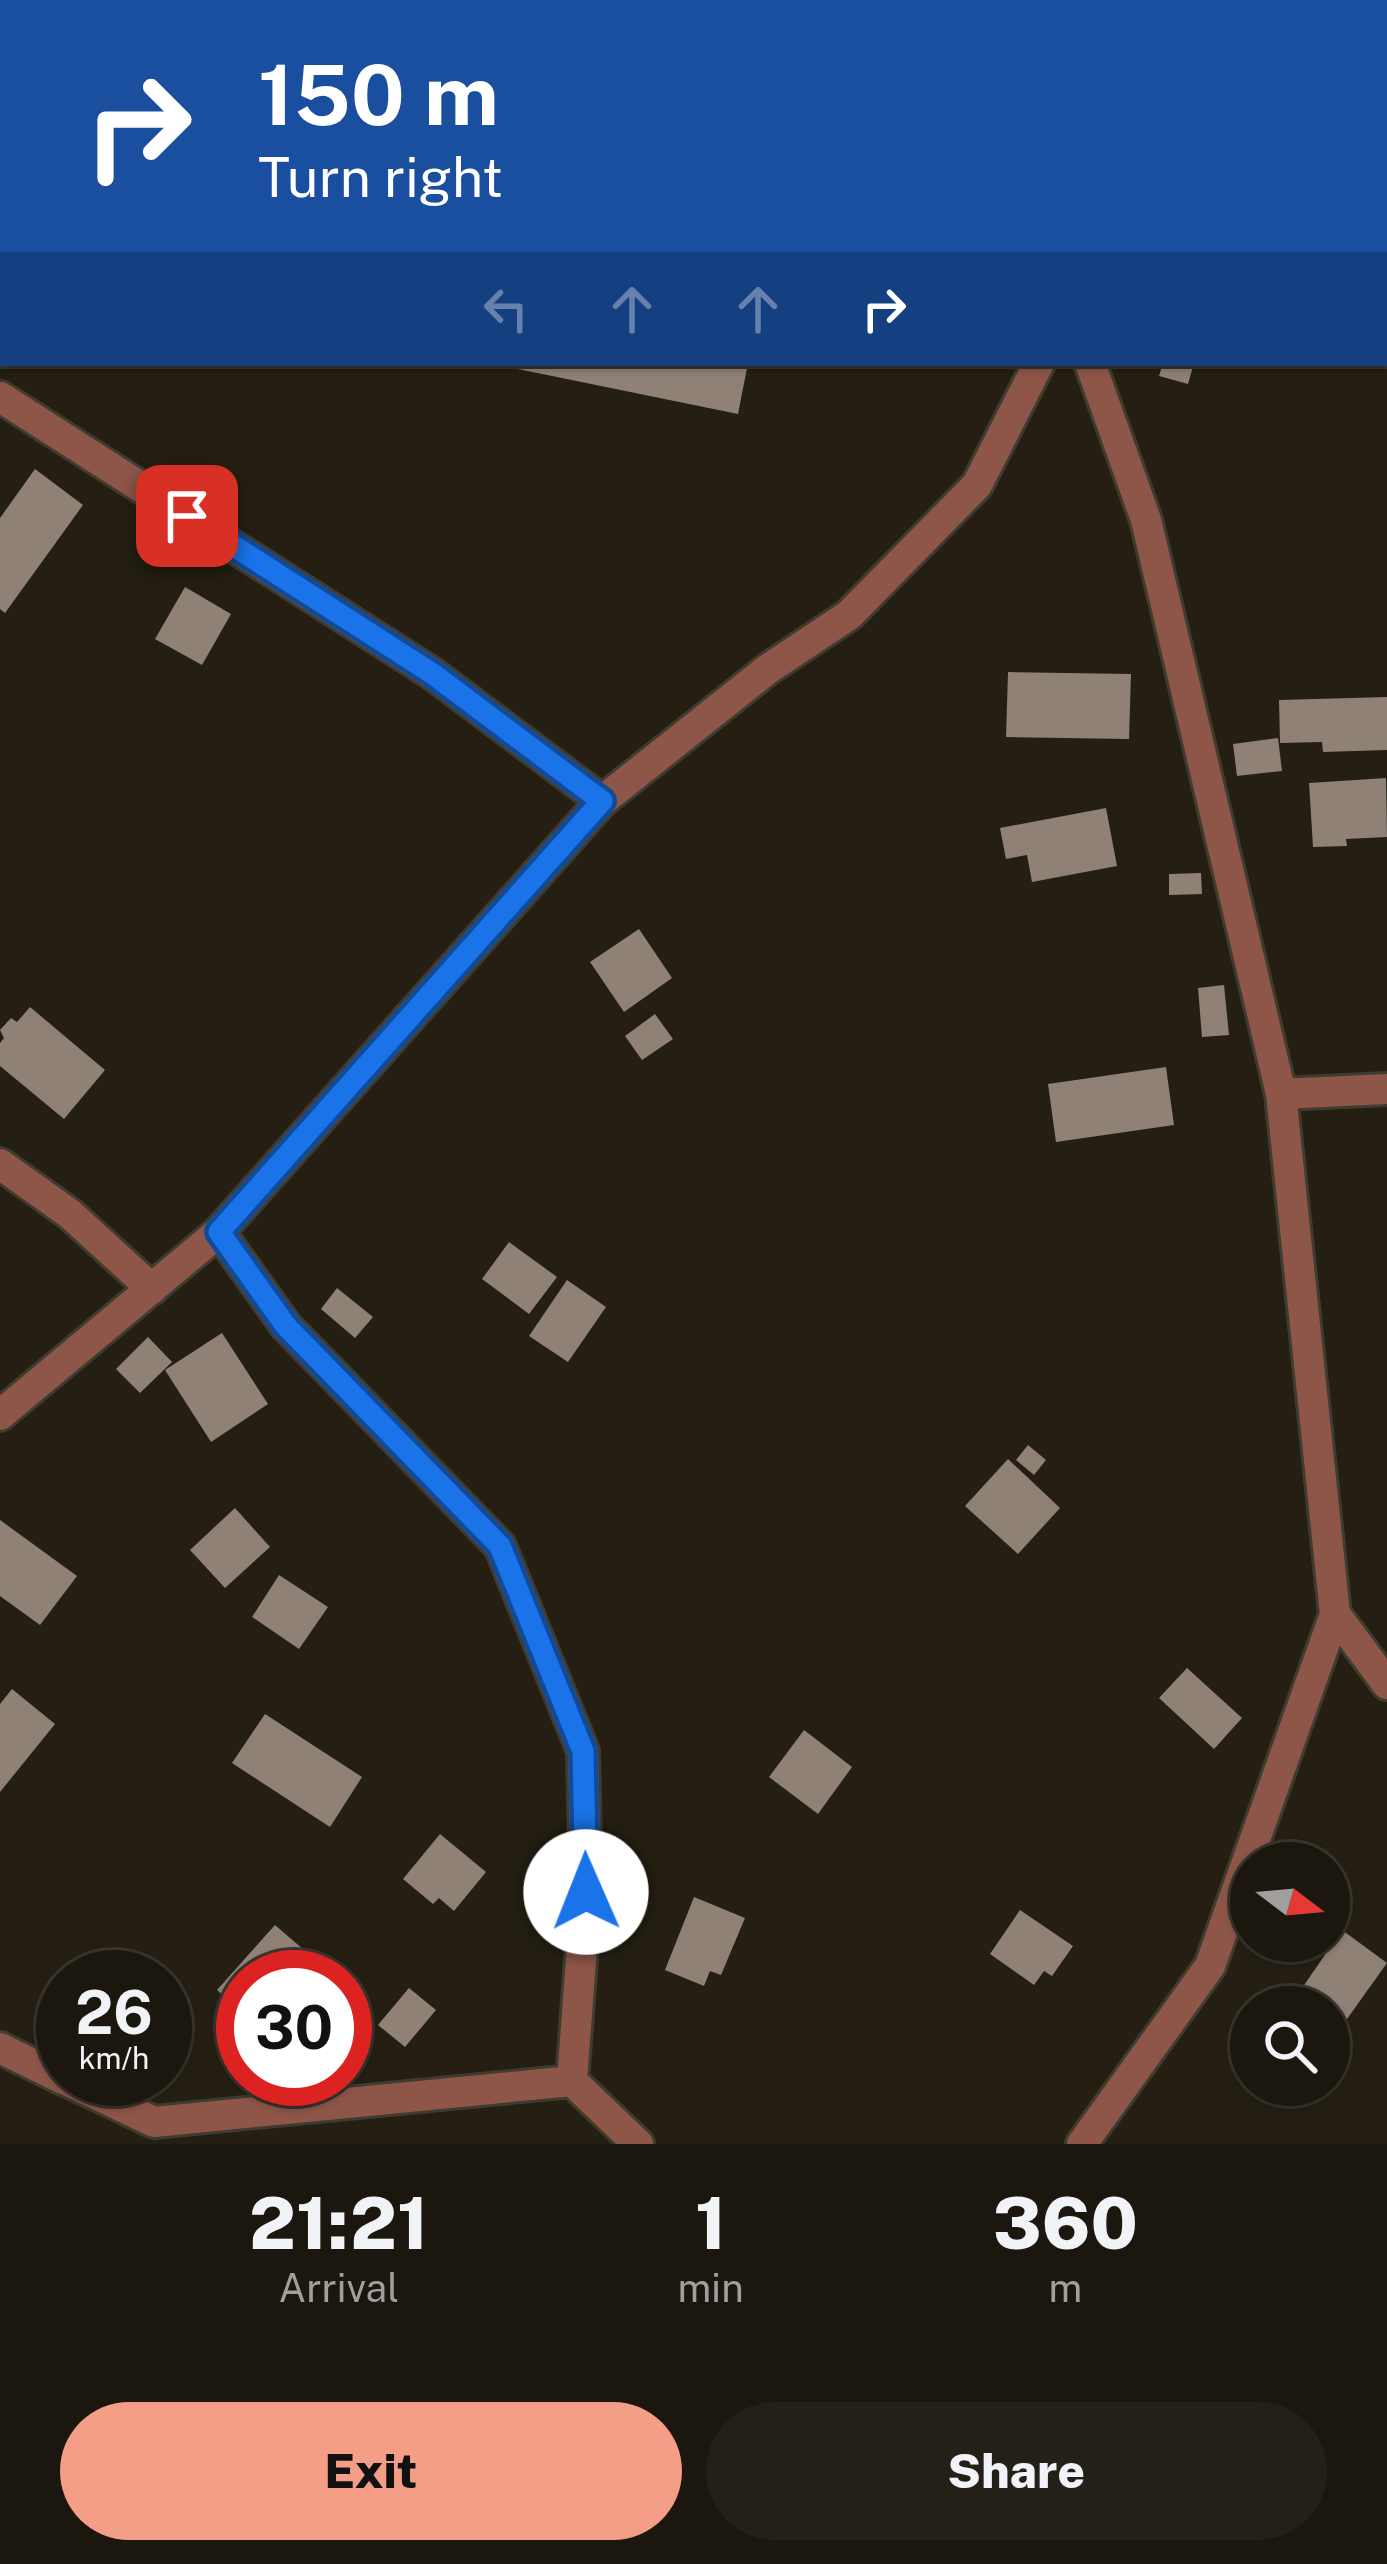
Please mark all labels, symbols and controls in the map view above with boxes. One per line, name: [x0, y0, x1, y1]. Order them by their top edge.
text: 150 m: [258, 45, 499, 144]
icon: right: [60, 48, 216, 204]
text: Turn right: [258, 146, 503, 209]
icon: left: [473, 276, 539, 342]
icon: ahead: [599, 276, 665, 342]
icon: ahead: [725, 276, 791, 342]
icon: right: [851, 276, 917, 342]
pin: [136, 465, 238, 567]
icon: arrive: [154, 483, 220, 549]
position arrow: [523, 1829, 649, 1955]
north arrow: [1230, 1842, 1350, 1962]
map controls: [1230, 1842, 1350, 2106]
speed limit sign: 30: [216, 1950, 372, 2106]
text: 26: [75, 1977, 153, 2048]
button: search: [1230, 1986, 1350, 2106]
text: km/h: [79, 2040, 149, 2076]
text: 21:21: [249, 2181, 428, 2265]
text: 1: [695, 2181, 726, 2265]
text: 360: [993, 2181, 1138, 2265]
text: Arrival: [279, 2265, 399, 2311]
text: min: [678, 2265, 744, 2311]
text: m: [1048, 2265, 1082, 2311]
button: Exit: [60, 2402, 682, 2540]
button: Share: [706, 2402, 1327, 2540]

